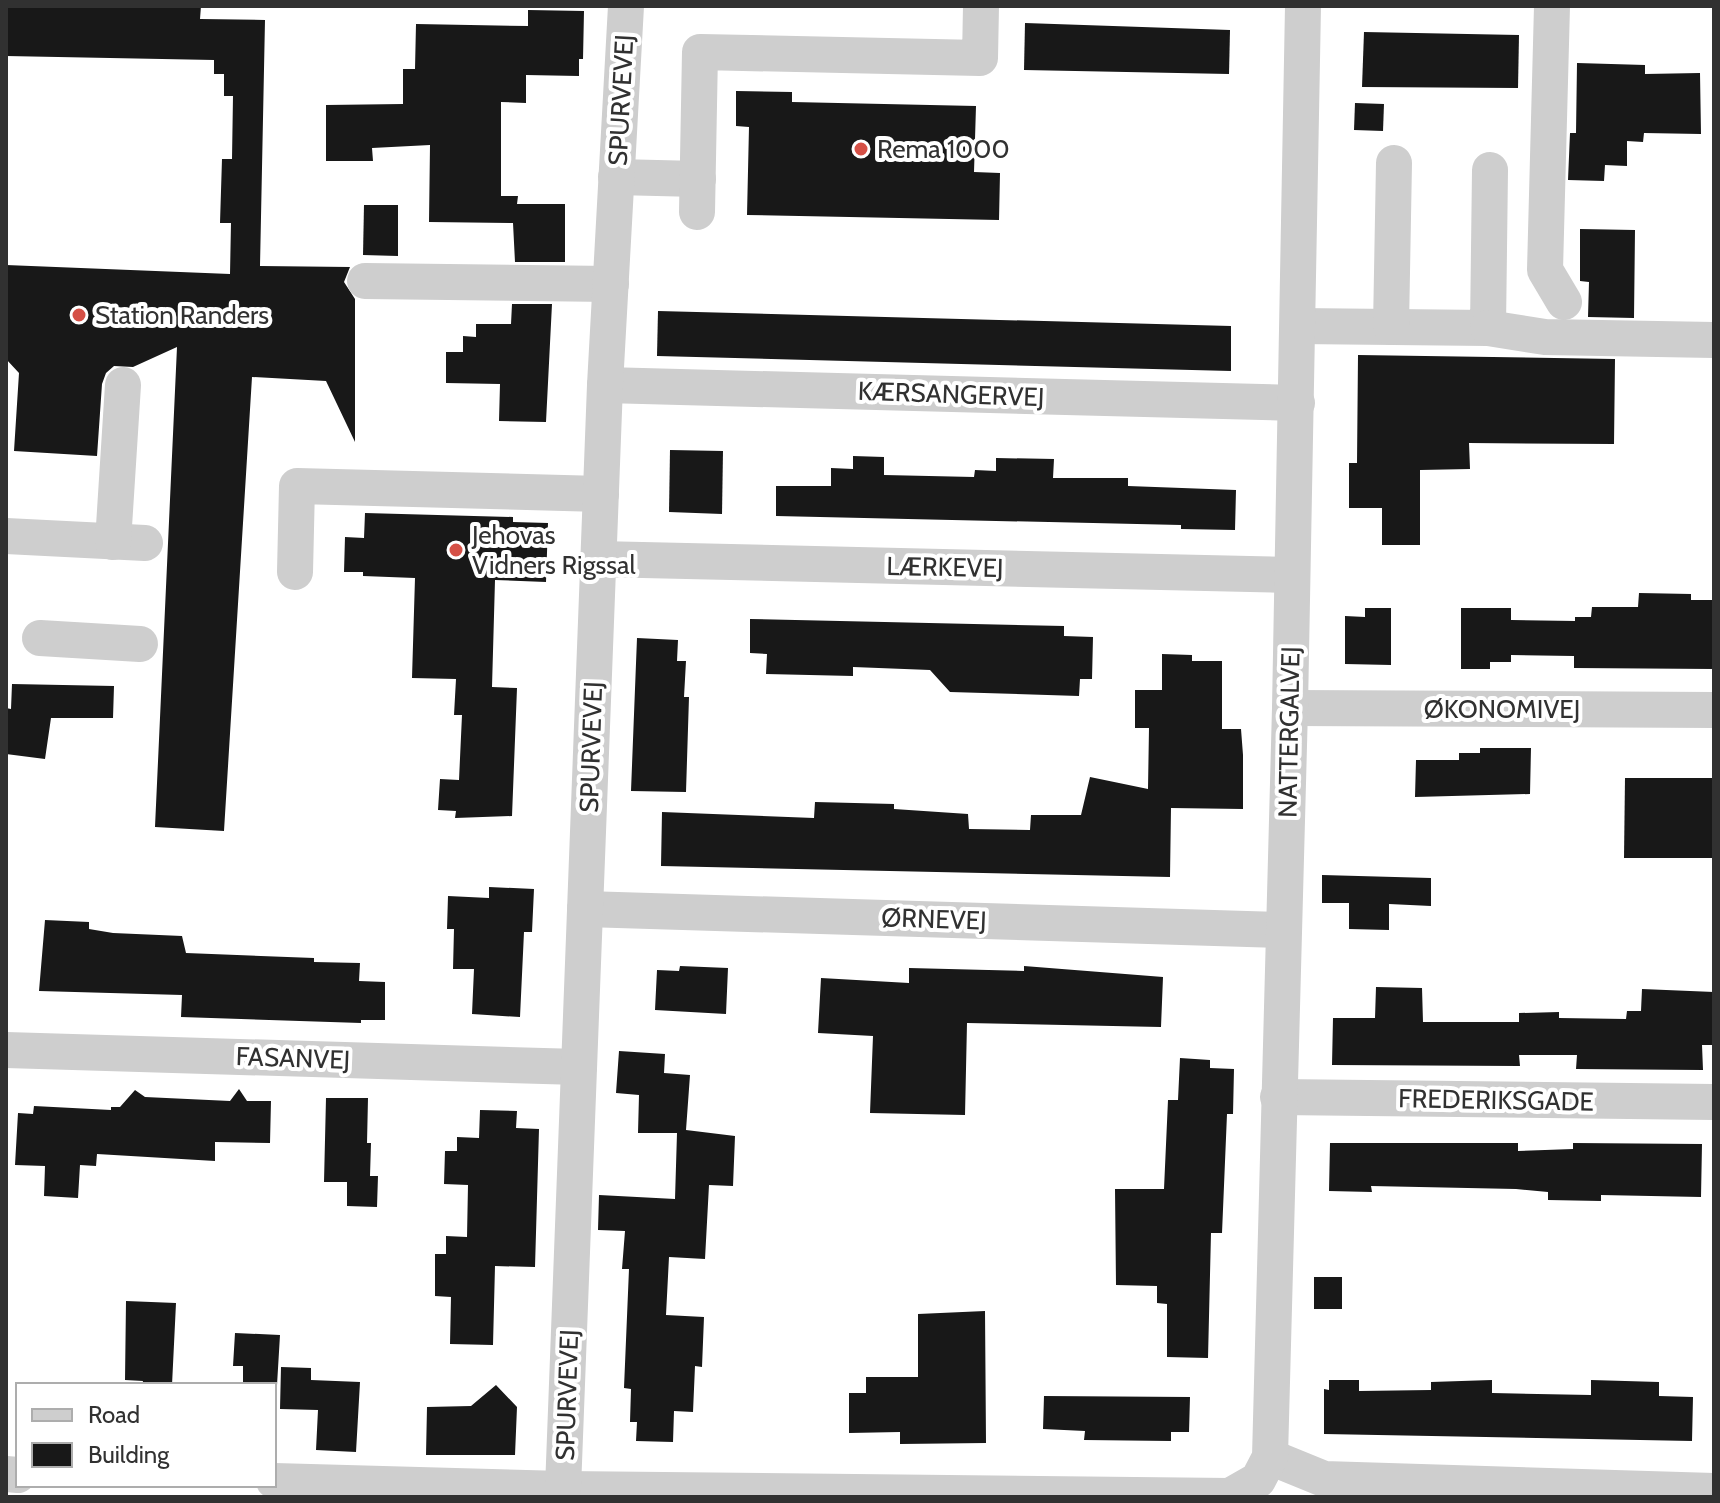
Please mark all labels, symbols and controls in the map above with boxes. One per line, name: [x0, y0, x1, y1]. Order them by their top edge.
street label: SPURVEVEJ: [602, 33, 640, 167]
place label: Rema 1000: [877, 133, 1010, 165]
marker: Rema 1000: [852, 140, 870, 158]
place label: Station Randers: [95, 299, 269, 331]
marker: Station Randers: [70, 306, 88, 324]
street label: KÆRSANGERVEJ: [857, 375, 1045, 413]
place label: Jehovas Vidners Rigssal: [471, 519, 636, 581]
marker: Jehovas Vidners Rigssal: [447, 541, 465, 559]
street label: LÆRKEVEJ: [886, 550, 1004, 584]
street label: NATTERGALVEJ: [1272, 646, 1306, 818]
street label: SPURVEVEJ: [573, 681, 609, 813]
street label: ØKONOMIVEJ: [1424, 693, 1580, 725]
street label: ØRNEVEJ: [881, 901, 987, 937]
street label: FASANVEJ: [235, 1040, 351, 1076]
street label: FREDERIKSGADE: [1398, 1082, 1594, 1118]
street label: SPURVEVEJ: [549, 1329, 585, 1461]
legend: [16, 1383, 276, 1487]
text: Road: [88, 1400, 140, 1429]
text: Building: [88, 1440, 170, 1469]

